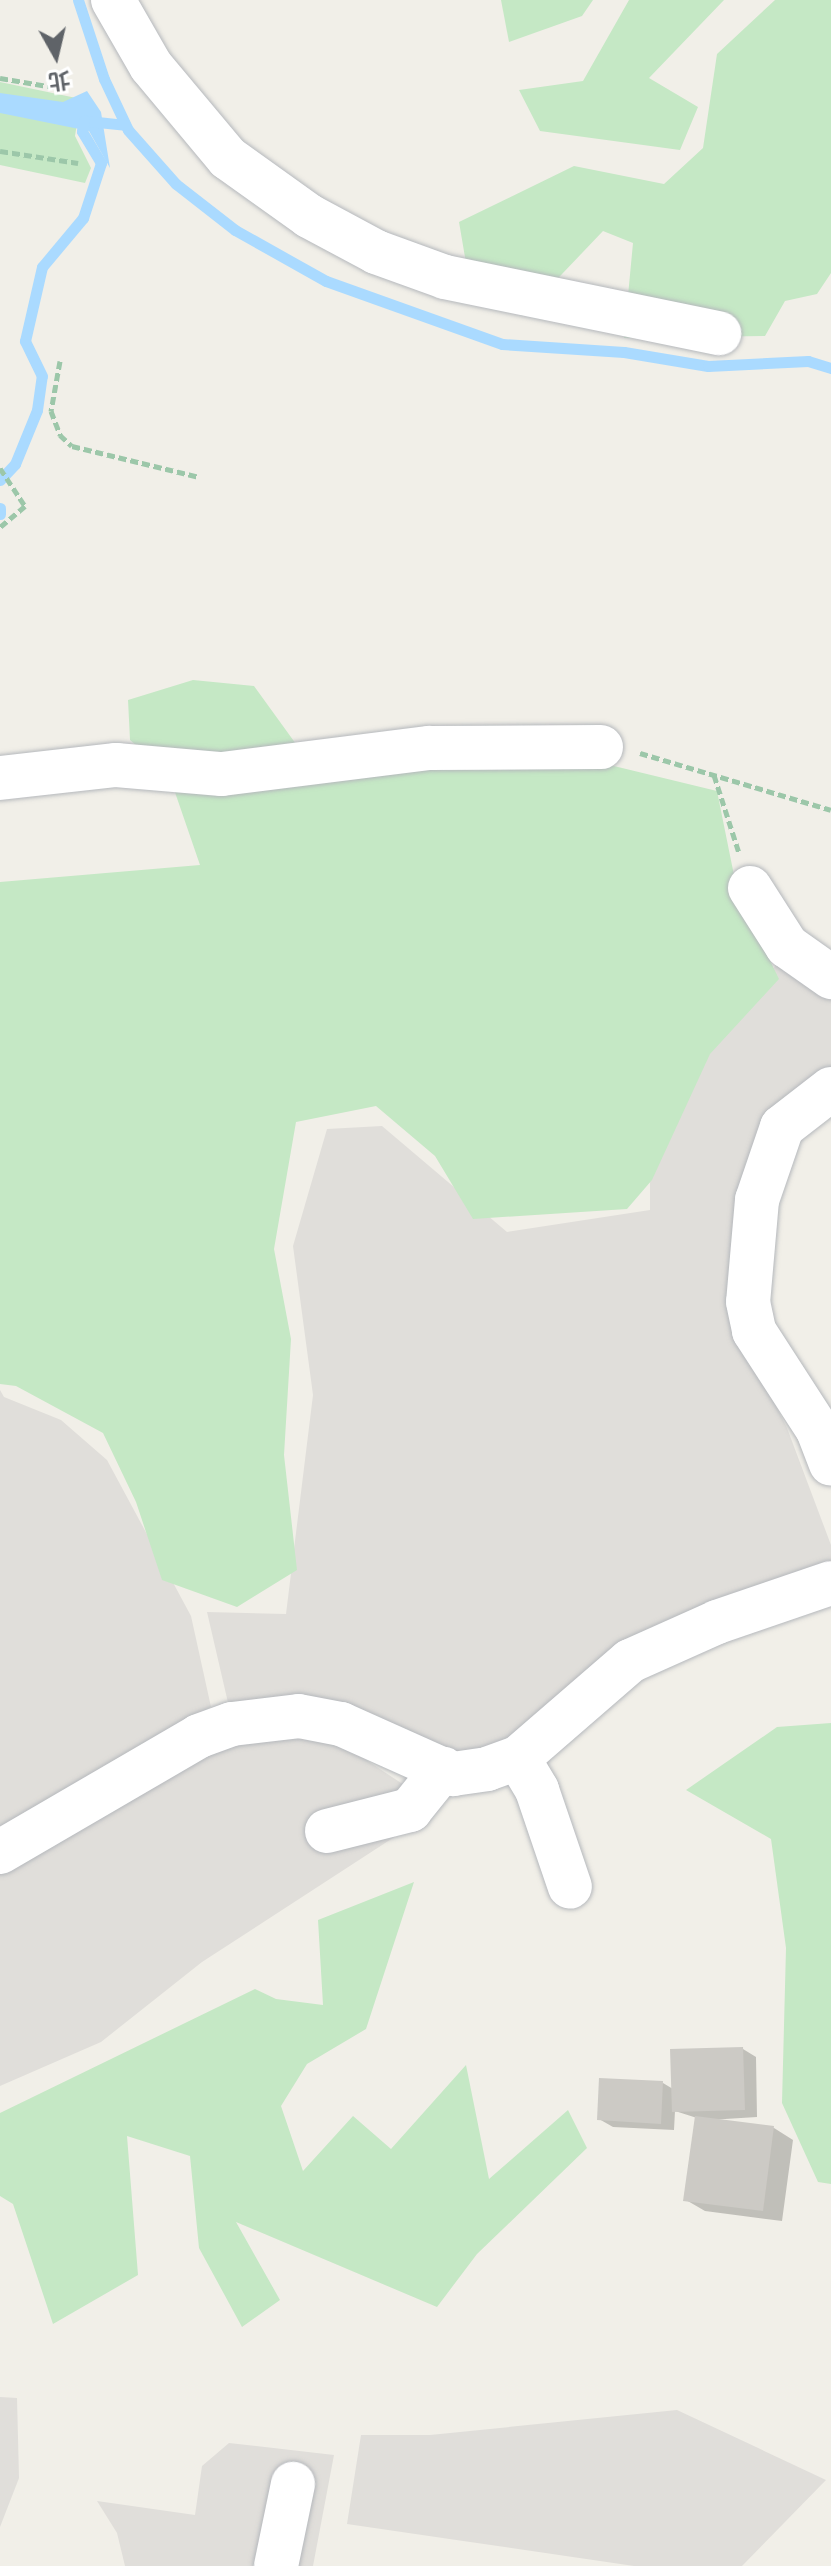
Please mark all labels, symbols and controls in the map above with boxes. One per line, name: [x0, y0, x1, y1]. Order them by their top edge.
north arrow: [16, 16, 96, 96]
text: 北: [47, 66, 72, 94]

